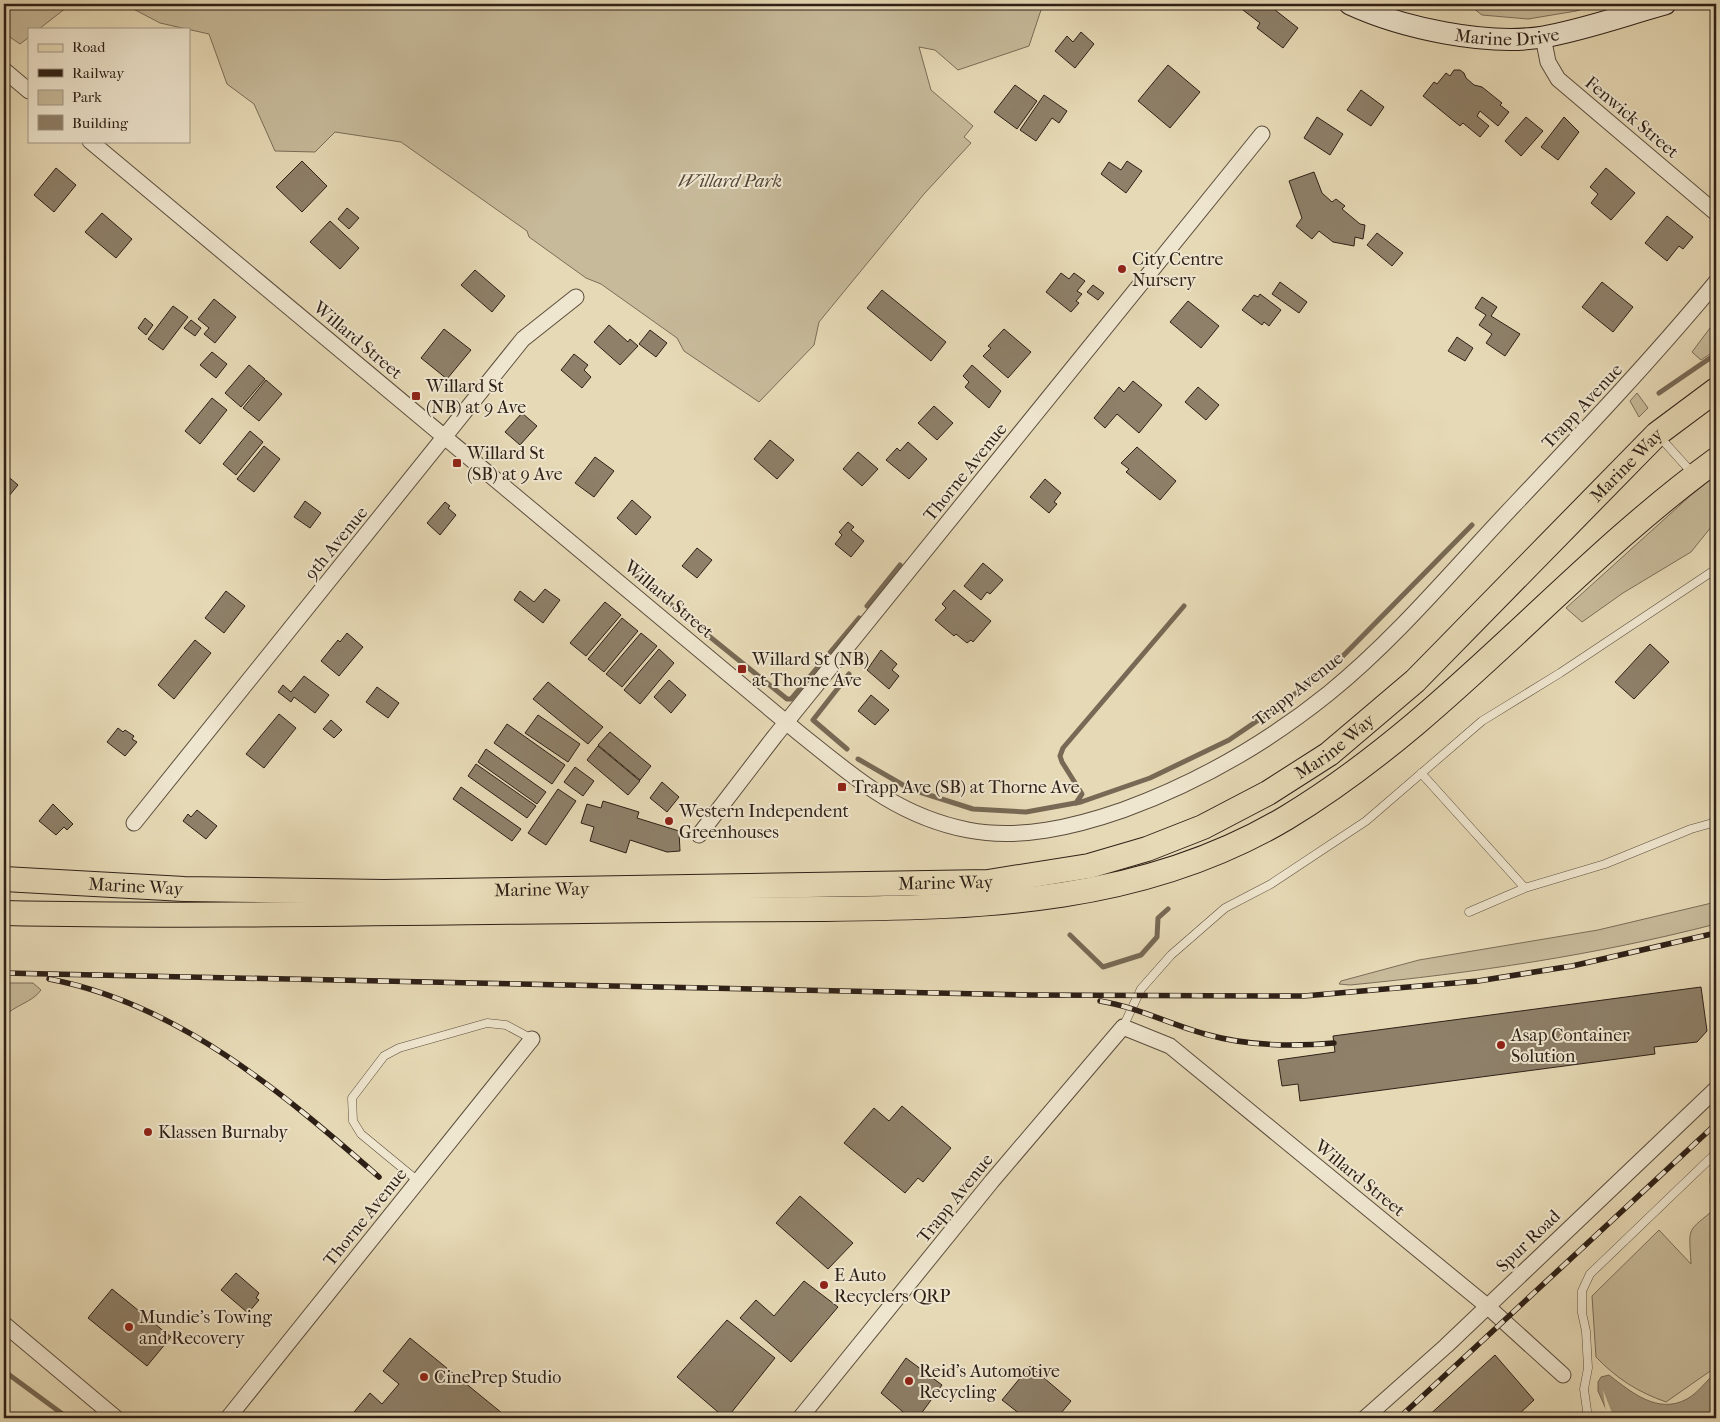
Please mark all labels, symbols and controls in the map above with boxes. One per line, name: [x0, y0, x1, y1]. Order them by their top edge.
street label: Marine Drive: [1453, 24, 1561, 50]
legend: [28, 28, 190, 142]
text: Road: [72, 38, 106, 56]
text: Railway: [72, 64, 125, 82]
street label: Fenwick Street: [1581, 72, 1683, 163]
text: Park: [72, 88, 102, 106]
text: Building: [72, 114, 129, 132]
park label: Willard Park: [678, 171, 782, 192]
place label: City Centre Nursery: [1132, 249, 1223, 291]
marker: City Centre Nursery: [1116, 263, 1128, 275]
street label: Willard Street: [308, 296, 407, 384]
street label: Trapp Avenue: [1538, 359, 1627, 453]
place label: Willard St (NB) at 9 Ave: [425, 376, 526, 418]
marker: Willard St (NB) at 9 Ave: [410, 390, 422, 402]
street label: Thorne Avenue: [919, 419, 1011, 526]
street label: Marine Way: [1586, 423, 1669, 507]
place label: Willard St (SB) at 9 Ave: [466, 443, 563, 485]
marker: Willard St (SB) at 9 Ave: [451, 457, 463, 469]
street label: 9th Avenue: [301, 502, 372, 584]
street label: Willard Street: [619, 555, 718, 643]
street label: Trapp Avenue: [1249, 648, 1348, 731]
place label: Willard St (NB) at Thorne Ave: [751, 649, 869, 691]
marker: Willard St (NB) at Thorne Ave: [736, 663, 748, 675]
street label: Marine Way: [1291, 709, 1380, 784]
place label: Trapp Ave (SB) at Thorne Ave: [852, 777, 1080, 798]
marker: Trapp Ave (SB) at Thorne Ave: [836, 781, 848, 793]
place label: Western Independent Greenhouses: [678, 801, 849, 843]
marker: Western Independent Greenhouses: [663, 815, 675, 827]
street label: Marine Way: [898, 871, 996, 894]
street label: Marine Way: [88, 874, 185, 900]
street label: Marine Way: [494, 879, 591, 901]
place label: Asap Container Solution: [1510, 1025, 1630, 1067]
marker: Asap Container Solution: [1495, 1039, 1507, 1051]
place label: Klassen Burnaby: [158, 1122, 289, 1143]
marker: Klassen Burnaby: [142, 1126, 154, 1138]
street label: Willard Street: [1310, 1135, 1409, 1221]
street label: Trapp Avenue: [913, 1150, 998, 1247]
street label: Thorne Avenue: [319, 1164, 411, 1271]
street label: Spur Road: [1492, 1206, 1565, 1277]
place label: E Auto Recyclers QRP: [834, 1265, 950, 1307]
marker: E Auto Recyclers QRP: [818, 1279, 830, 1291]
place label: Mundie's Towing and Recovery: [139, 1307, 272, 1349]
marker: Mundie's Towing and Recovery: [123, 1321, 135, 1333]
place label: Reid's Automotive Recycling: [919, 1361, 1060, 1403]
place label: CinePrep Studio: [434, 1367, 561, 1388]
marker: CinePrep Studio: [418, 1371, 430, 1383]
marker: Reid's Automotive Recycling: [903, 1375, 915, 1387]

